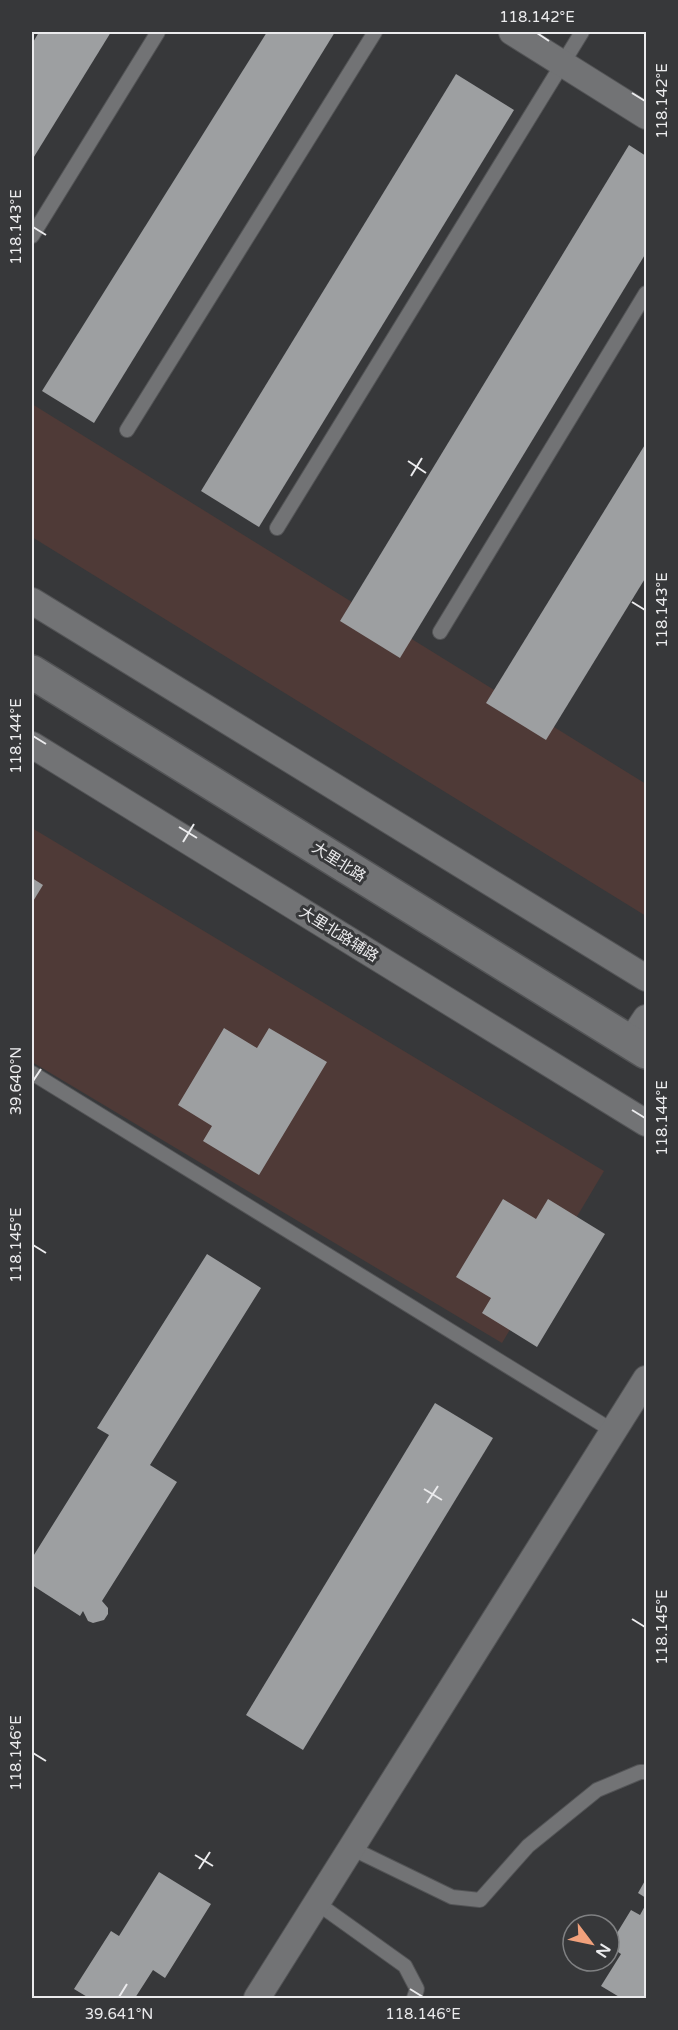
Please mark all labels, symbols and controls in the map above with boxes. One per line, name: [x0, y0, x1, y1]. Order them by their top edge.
text: 118.142°E: [499, 8, 575, 26]
text: 118.142°E: [653, 63, 671, 139]
text: 118.143°E: [7, 189, 25, 265]
text: 118.143°E: [653, 572, 671, 648]
text: 118.144°E: [7, 698, 25, 774]
street label: 大里北路: [309, 838, 369, 886]
street label: 大里北路辅路: [296, 903, 382, 965]
text: 39.640°N: [7, 1047, 25, 1115]
text: 118.144°E: [653, 1080, 671, 1156]
text: 118.145°E: [7, 1207, 25, 1283]
text: 118.145°E: [653, 1589, 671, 1665]
text: 118.146°E: [7, 1715, 25, 1791]
north arrow: [561, 1913, 621, 1973]
text: N: [591, 1940, 615, 1961]
text: 39.641°N: [85, 2005, 153, 2023]
text: 118.146°E: [385, 2005, 461, 2023]

